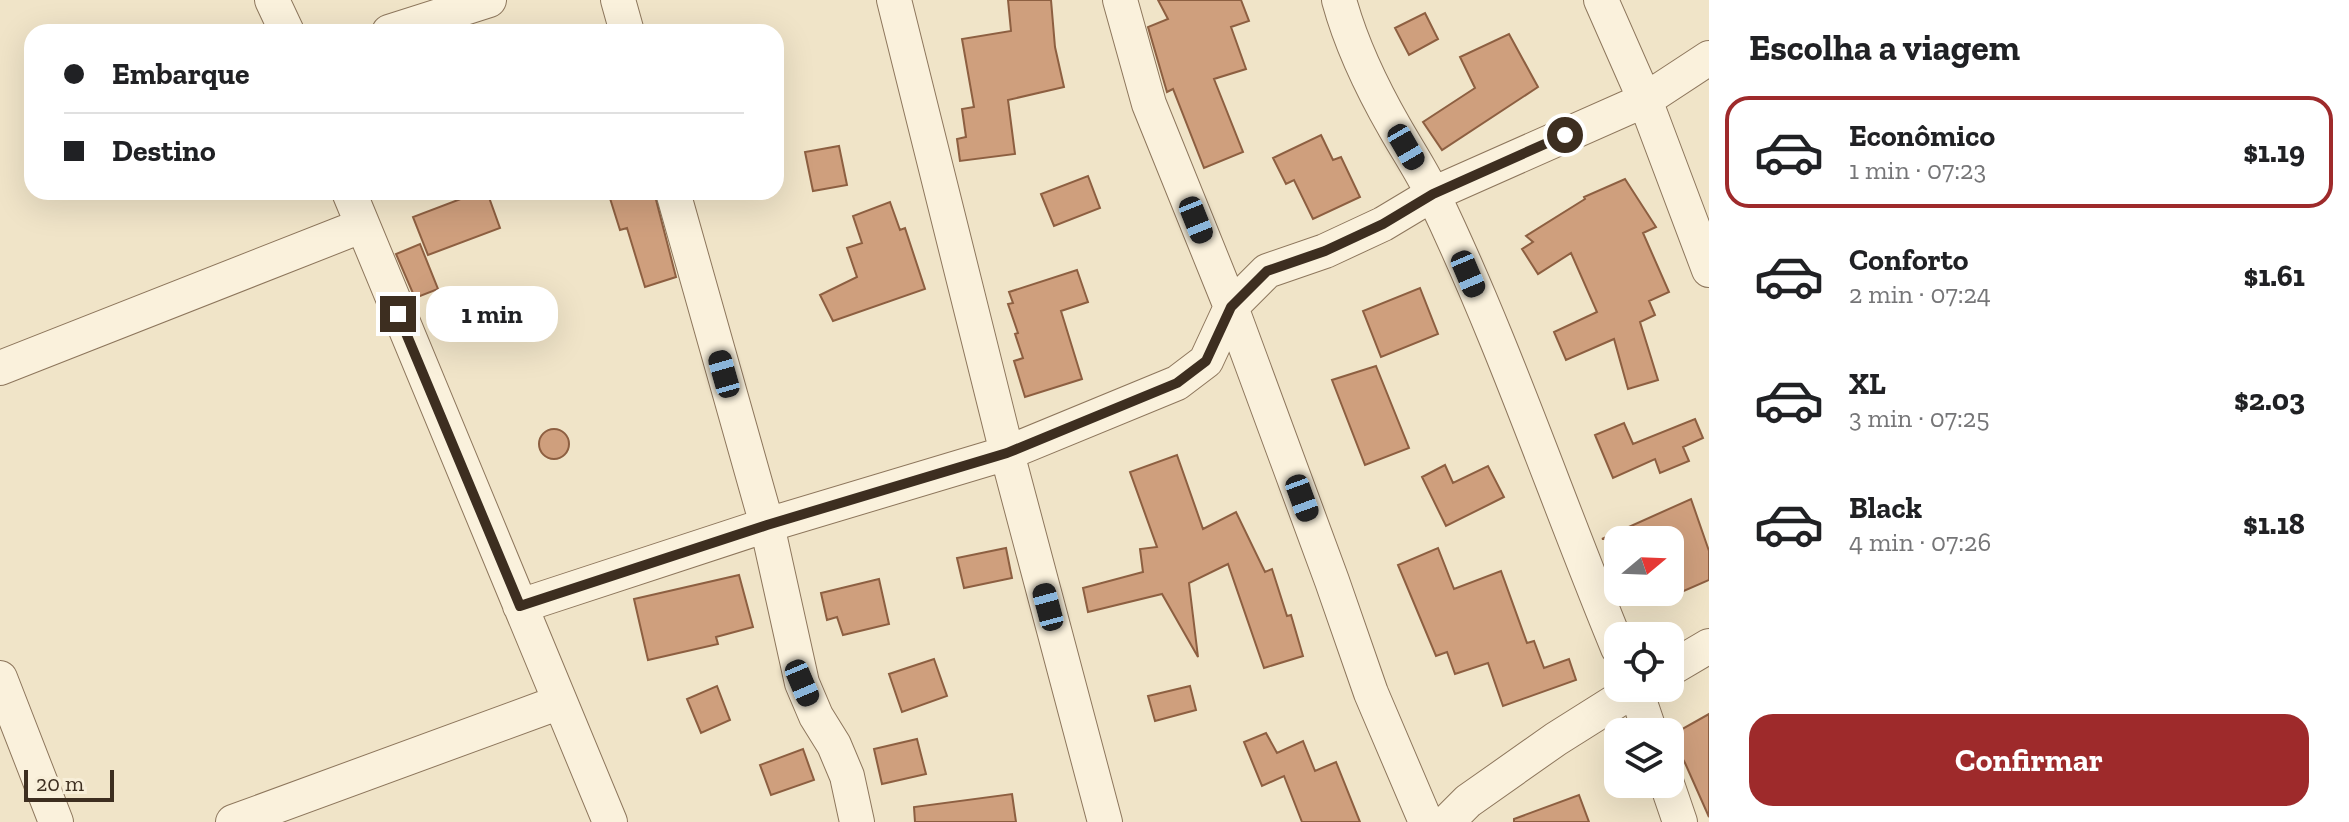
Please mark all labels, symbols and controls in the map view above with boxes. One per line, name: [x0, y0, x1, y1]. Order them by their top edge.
text: Escolha a viagem: [1749, 26, 2020, 69]
text: Embarque: [112, 56, 250, 92]
icon: car: [1753, 116, 1825, 188]
route start: [1547, 117, 1583, 153]
text: Econômico: [1849, 118, 1995, 154]
car: [1384, 120, 1428, 174]
text: Destino: [112, 133, 216, 169]
text: $1.19: [2243, 134, 2305, 170]
text: 1 min · 07:23: [1849, 154, 1986, 186]
car: [1176, 193, 1216, 247]
icon: car: [1753, 240, 1825, 312]
text: Conforto: [1849, 242, 1968, 278]
car: [1448, 247, 1488, 301]
text: $1.61: [2244, 258, 2305, 294]
text: 2 min · 07:24: [1849, 278, 1991, 310]
callout: 1 min: [426, 286, 558, 342]
route end: [380, 296, 416, 332]
text: 1 min: [461, 298, 523, 330]
car: [706, 348, 742, 400]
icon: car: [1753, 364, 1825, 436]
text: XL: [1849, 366, 1886, 402]
text: $2.03: [2234, 382, 2305, 418]
text: 3 min · 07:25: [1849, 402, 1989, 434]
car: [1283, 471, 1321, 525]
icon: car: [1753, 488, 1825, 560]
text: Black: [1849, 490, 1922, 526]
text: $1.18: [2243, 506, 2305, 542]
north arrow: [1604, 526, 1684, 606]
map controls: [1604, 526, 1684, 798]
text: 4 min · 07:26: [1849, 526, 1991, 558]
car: [1030, 581, 1066, 633]
button: locate: [1604, 622, 1684, 702]
car: [782, 656, 822, 710]
button: Confirmar: [1749, 714, 2309, 806]
button: layers: [1604, 718, 1684, 798]
scale bar: [24, 766, 114, 802]
text: 20 m: [36, 770, 84, 797]

